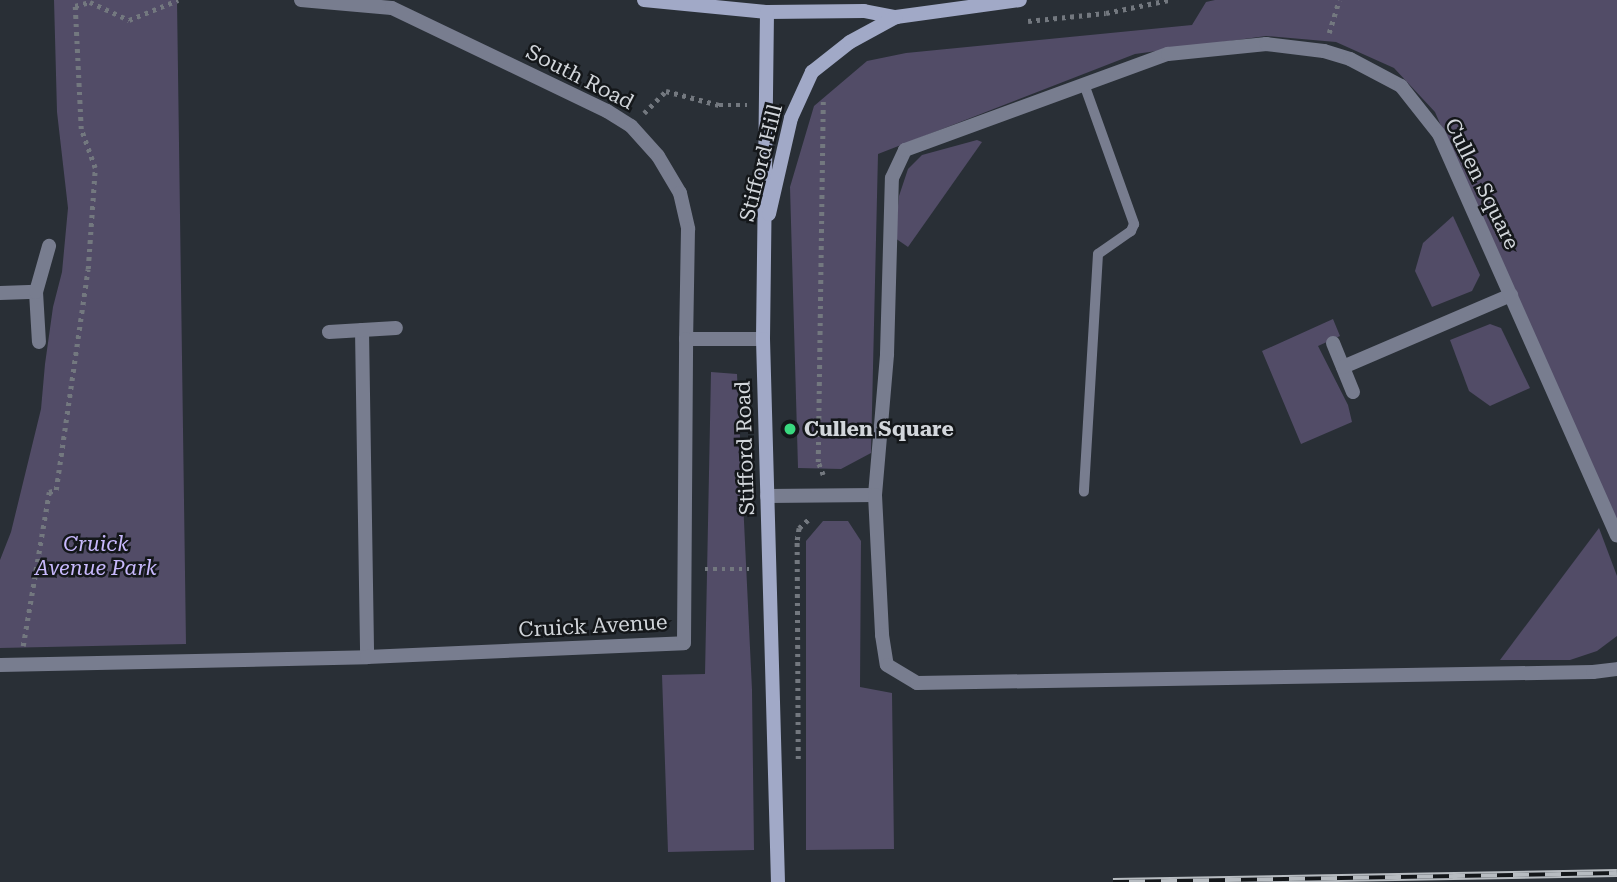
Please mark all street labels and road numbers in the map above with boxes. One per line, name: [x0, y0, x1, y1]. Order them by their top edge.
street label: South Road: [522, 39, 638, 115]
street label: Stifford Hill: [734, 102, 788, 224]
street label: Cullen Square: [1439, 114, 1525, 254]
street label: Stifford Road: [730, 380, 760, 516]
street label: Cruick Avenue: [518, 610, 668, 642]

